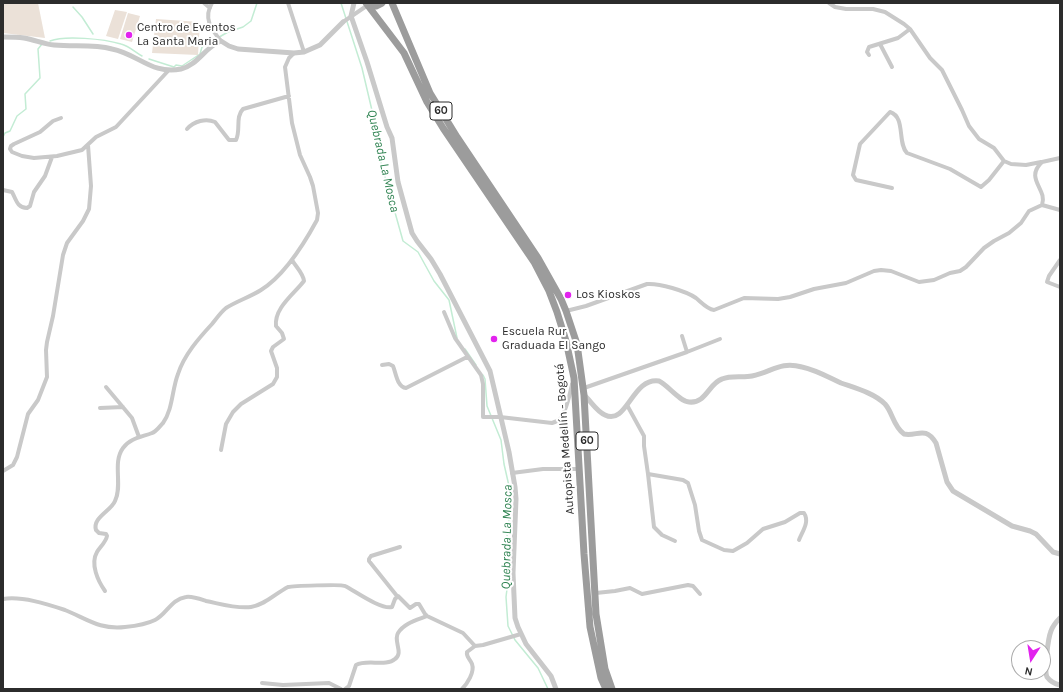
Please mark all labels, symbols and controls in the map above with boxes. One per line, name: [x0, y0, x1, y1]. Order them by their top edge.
place label: Centro de Eventos La Santa Maria: [137, 21, 236, 49]
marker: Centro de Eventos La Santa Maria: [124, 30, 134, 40]
road number: 60: [430, 102, 452, 120]
water label: Quebrada La Mosca: [364, 108, 402, 214]
place label: Los Kioskos: [576, 288, 641, 302]
marker: Los Kioskos: [563, 290, 573, 300]
place label: Escuela Rur Graduada El Sango: [502, 325, 606, 353]
marker: Escuela Rur Graduada El Sango: [489, 334, 499, 344]
street label: Autopista Medellín - Bogotá: [553, 363, 577, 515]
road number: 60: [576, 432, 598, 450]
water label: Quebrada La Mosca: [498, 485, 516, 589]
north arrow: [1011, 640, 1051, 680]
text: N: [1023, 664, 1034, 678]

